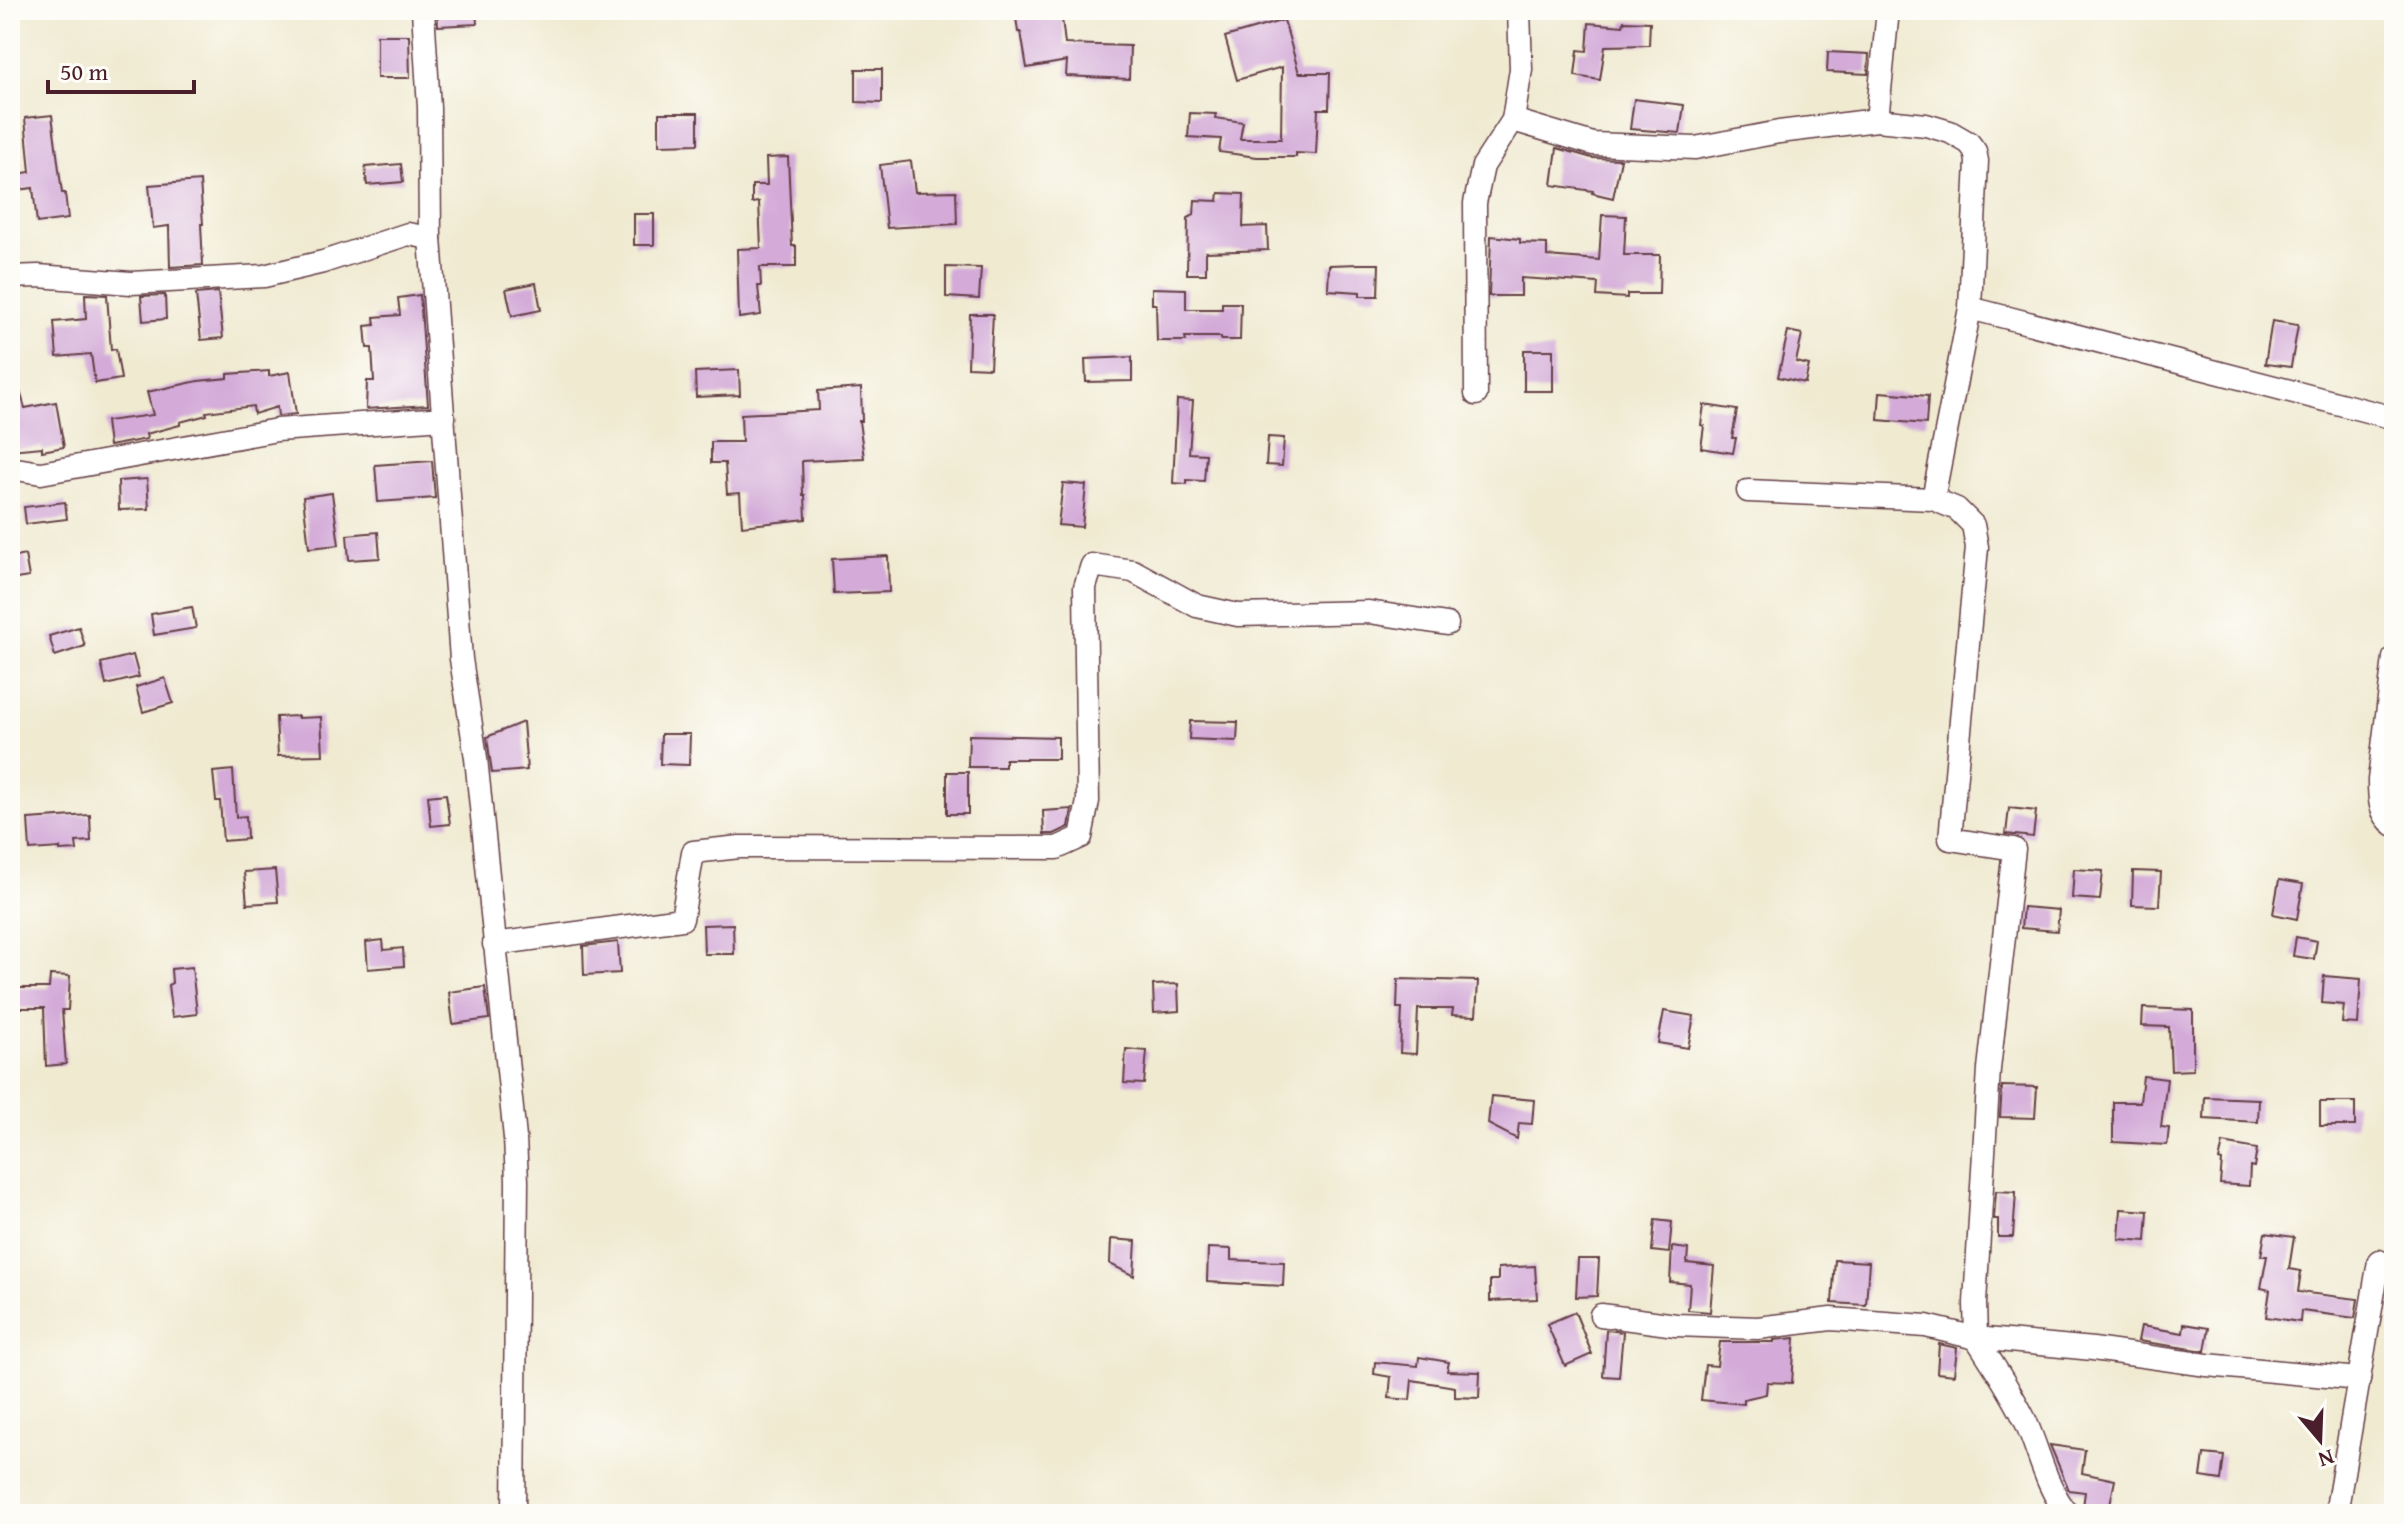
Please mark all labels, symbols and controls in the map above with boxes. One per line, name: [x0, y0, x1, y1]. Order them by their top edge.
scale bar: [48, 44, 194, 94]
text: 50 m: [60, 54, 108, 89]
north arrow: [2280, 1400, 2360, 1480]
text: N: [2314, 1441, 2339, 1477]

